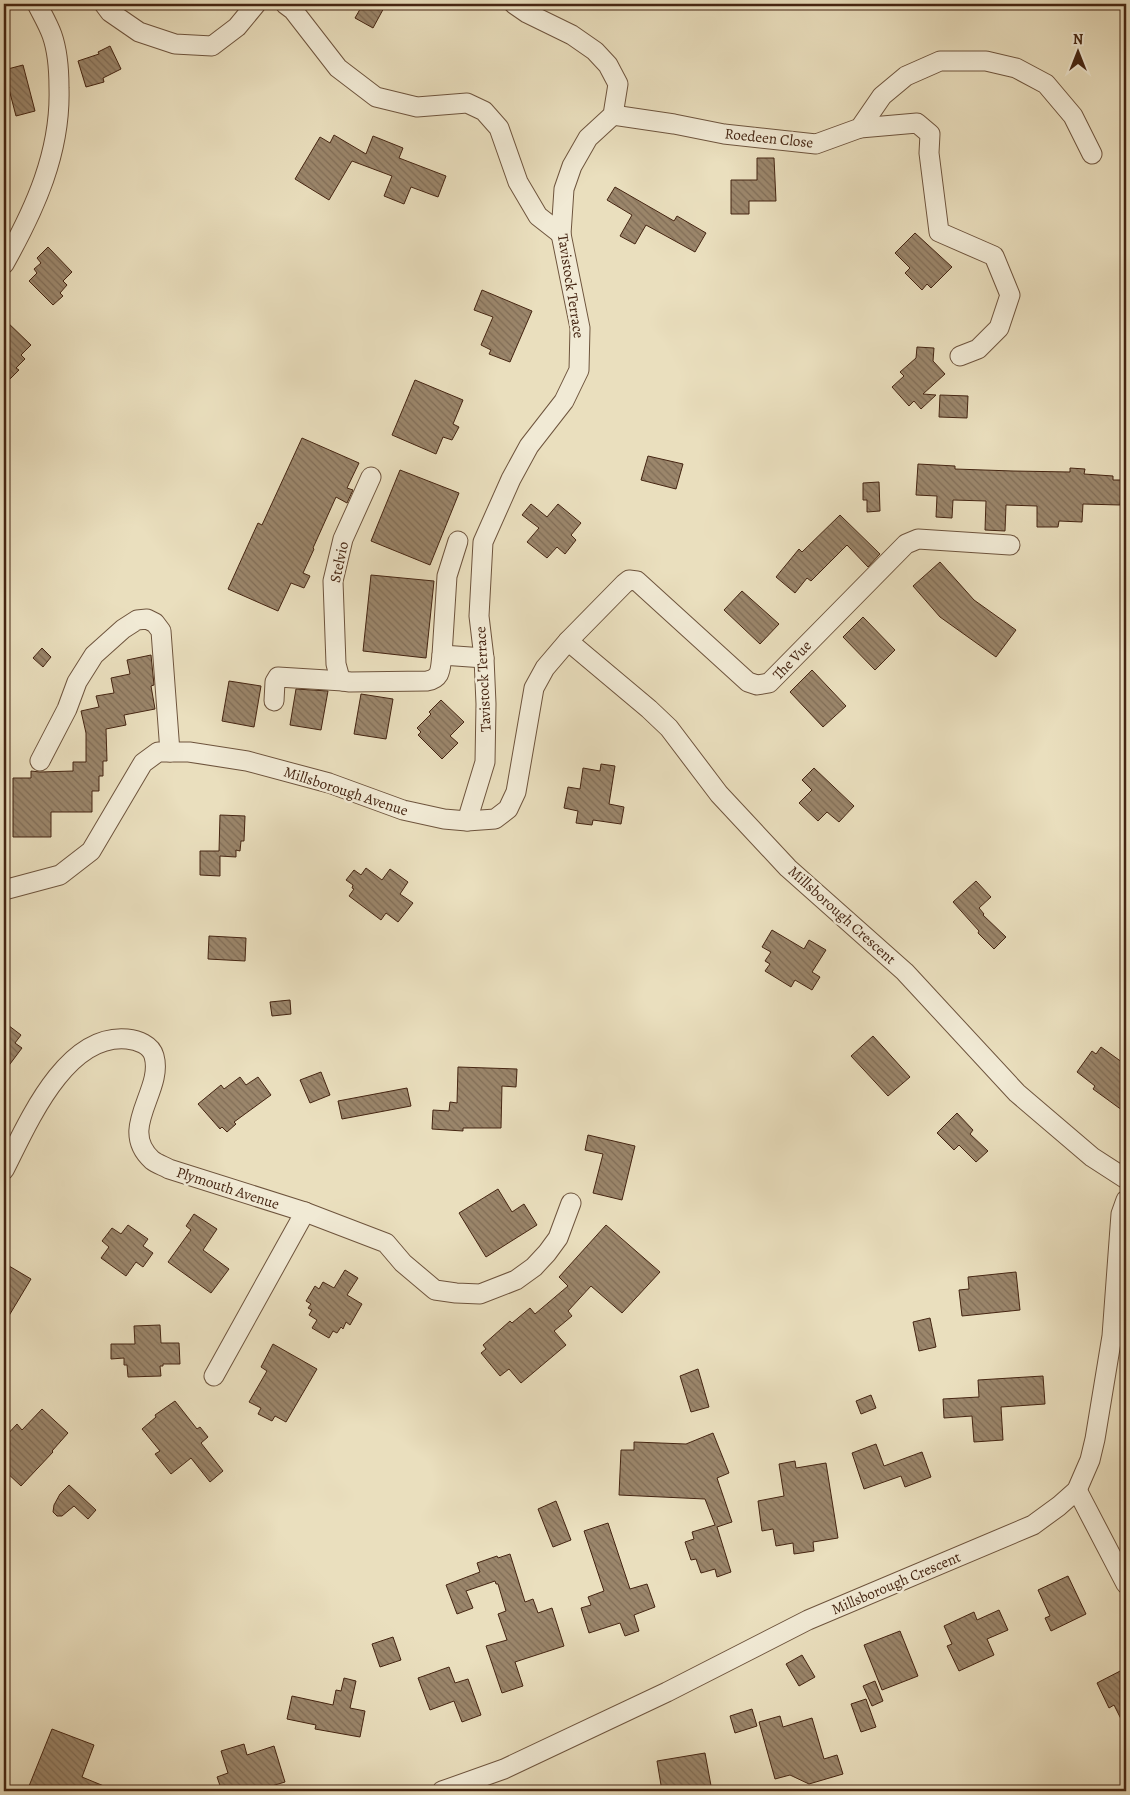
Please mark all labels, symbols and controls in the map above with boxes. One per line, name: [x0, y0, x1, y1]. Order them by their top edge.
north arrow: [1052, 28, 1102, 78]
text: N: [1073, 30, 1083, 49]
street label: Roedeen Close: [724, 123, 815, 153]
street label: Tavistock Terrace: [553, 232, 589, 340]
street label: Stelvio: [325, 540, 353, 584]
street label: Tavistock Terrace: [470, 626, 496, 732]
street label: The Vue: [768, 636, 816, 684]
street label: Millsborough Avenue: [281, 761, 411, 821]
street label: Millsborough Crescent: [784, 861, 900, 969]
street label: Plymouth Avenue: [174, 1162, 282, 1214]
street label: Millsborough Crescent: [828, 1547, 964, 1619]

